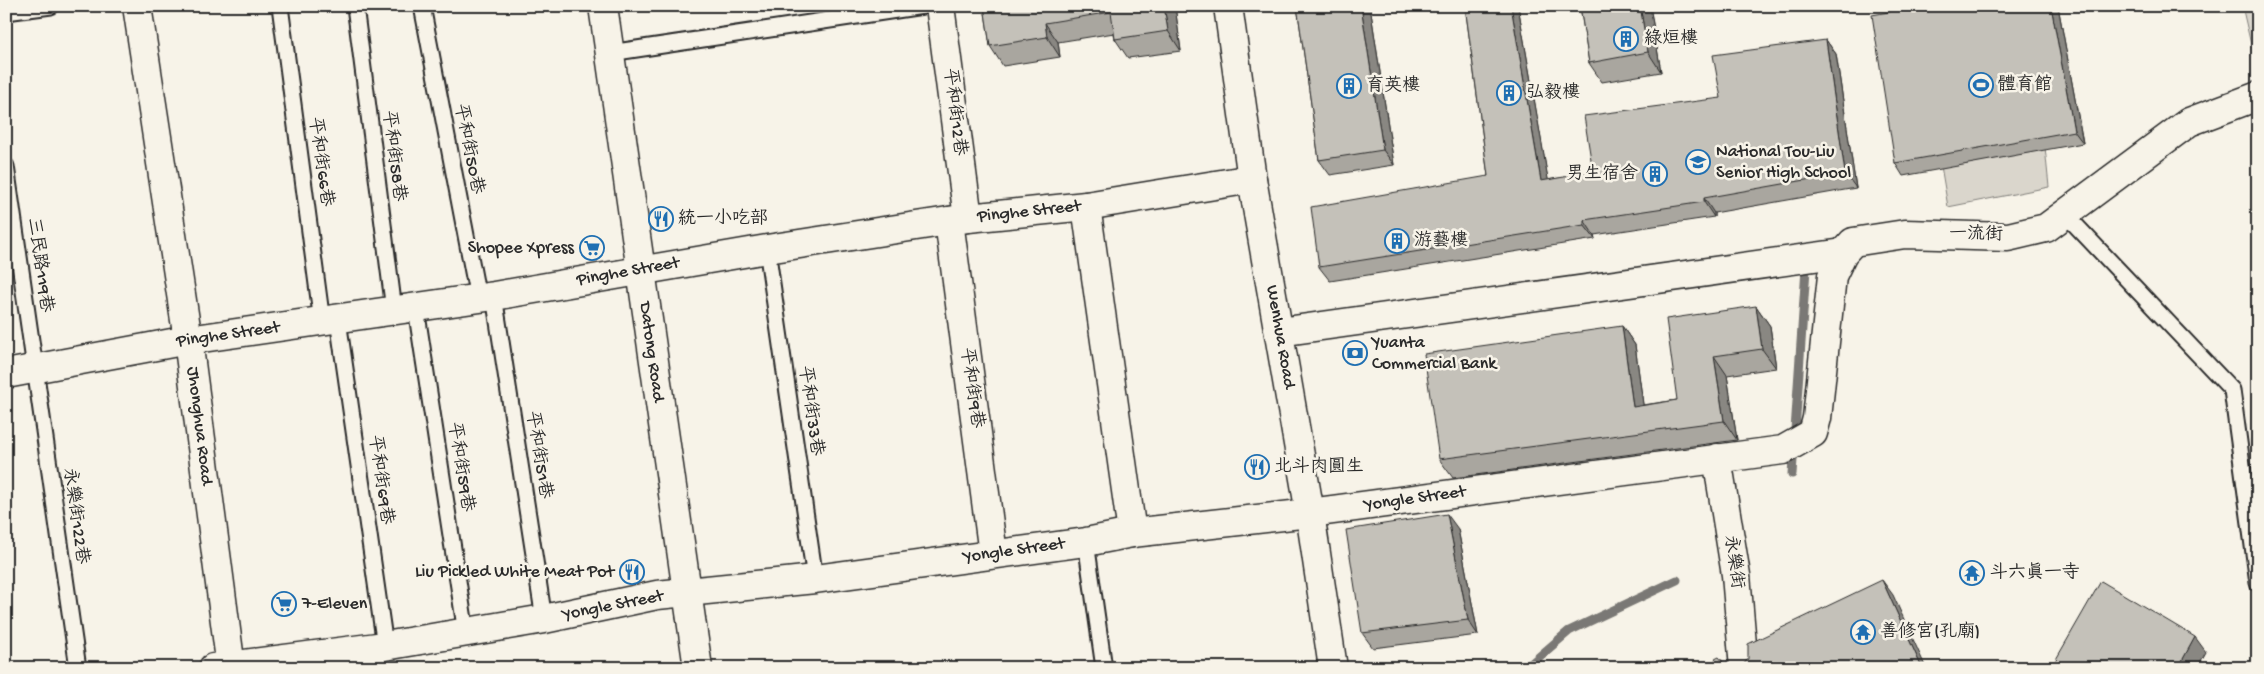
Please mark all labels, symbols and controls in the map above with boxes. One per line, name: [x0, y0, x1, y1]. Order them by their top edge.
building icon: 綠烜樓: [1613, 26, 1639, 52]
place label: 綠烜樓: [1644, 28, 1698, 50]
street label: 平和街12巷: [938, 67, 971, 157]
sports icon: 體育館: [1968, 72, 1994, 98]
building icon: 育英樓: [1336, 73, 1362, 99]
place label: 體育館: [1998, 74, 2052, 96]
place label: 育英樓: [1366, 75, 1420, 97]
building icon: 弘毅樓: [1496, 80, 1522, 106]
place label: 弘毅樓: [1526, 82, 1580, 104]
street label: 平和街50巷: [449, 102, 488, 196]
street label: 平和街58巷: [377, 109, 410, 203]
street label: 平和街66巷: [303, 116, 338, 208]
place label: National Tou-Liu Senior High School: [1716, 142, 1851, 184]
school or university icon: National Tou-Liu Senior High School: [1685, 149, 1711, 175]
building icon: 男生宿舍: [1642, 161, 1668, 187]
place label: 男生宿舍: [1566, 163, 1638, 185]
street label: Pinghe Street: [975, 196, 1083, 228]
restaurant icon: 統一小吃部: [648, 206, 674, 232]
place label: 統一小吃部: [678, 208, 768, 230]
street label: 三民路119巷: [22, 216, 57, 314]
street label: 一流街: [1949, 223, 2003, 246]
building icon: 游藝樓: [1384, 228, 1410, 254]
place label: 游藝樓: [1414, 230, 1468, 252]
supermarket icon: Shopee Xpress: [579, 235, 605, 261]
place label: Shopee Xpress: [468, 238, 575, 259]
street label: Pinghe Street: [574, 252, 683, 292]
street label: Wenhua Road: [1261, 284, 1300, 392]
street label: Datong Road: [633, 300, 669, 405]
street label: Pinghe Street: [174, 317, 283, 353]
place label: Yuanta Commercial Bank: [1370, 333, 1498, 375]
bank icon: Yuanta Commercial Bank: [1342, 340, 1368, 366]
street label: 平和街9巷: [955, 346, 988, 430]
street label: 平和街33巷: [793, 364, 828, 457]
street label: Jhonghua Road: [181, 366, 217, 488]
street label: 平和街51巷: [521, 409, 556, 500]
street label: 平和街59巷: [443, 421, 478, 513]
street label: 平和街69巷: [363, 434, 398, 526]
restaurant icon: 北斗肉圓生: [1244, 454, 1270, 480]
place label: 北斗肉圓生: [1274, 456, 1364, 478]
street label: 永樂街122巷: [58, 466, 93, 565]
street label: Yongle Street: [1361, 481, 1469, 517]
street label: Yongle Street: [960, 533, 1068, 569]
street label: 永樂街: [1719, 534, 1748, 590]
restaurant icon: Liu Pickled White Meat Pot: [619, 559, 645, 585]
temple icon: 斗六真一寺: [1959, 560, 1985, 586]
place label: Liu Pickled White Meat Pot: [415, 562, 616, 583]
place label: 斗六真一寺: [1990, 562, 2080, 584]
street label: Yongle Street: [559, 586, 667, 626]
supermarket icon: 7-Eleven: [271, 591, 297, 617]
place label: 7-Eleven: [301, 594, 368, 615]
temple icon: 善修宮(孔廟): [1850, 619, 1876, 645]
place label: 善修宮(孔廟): [1880, 621, 1980, 643]

